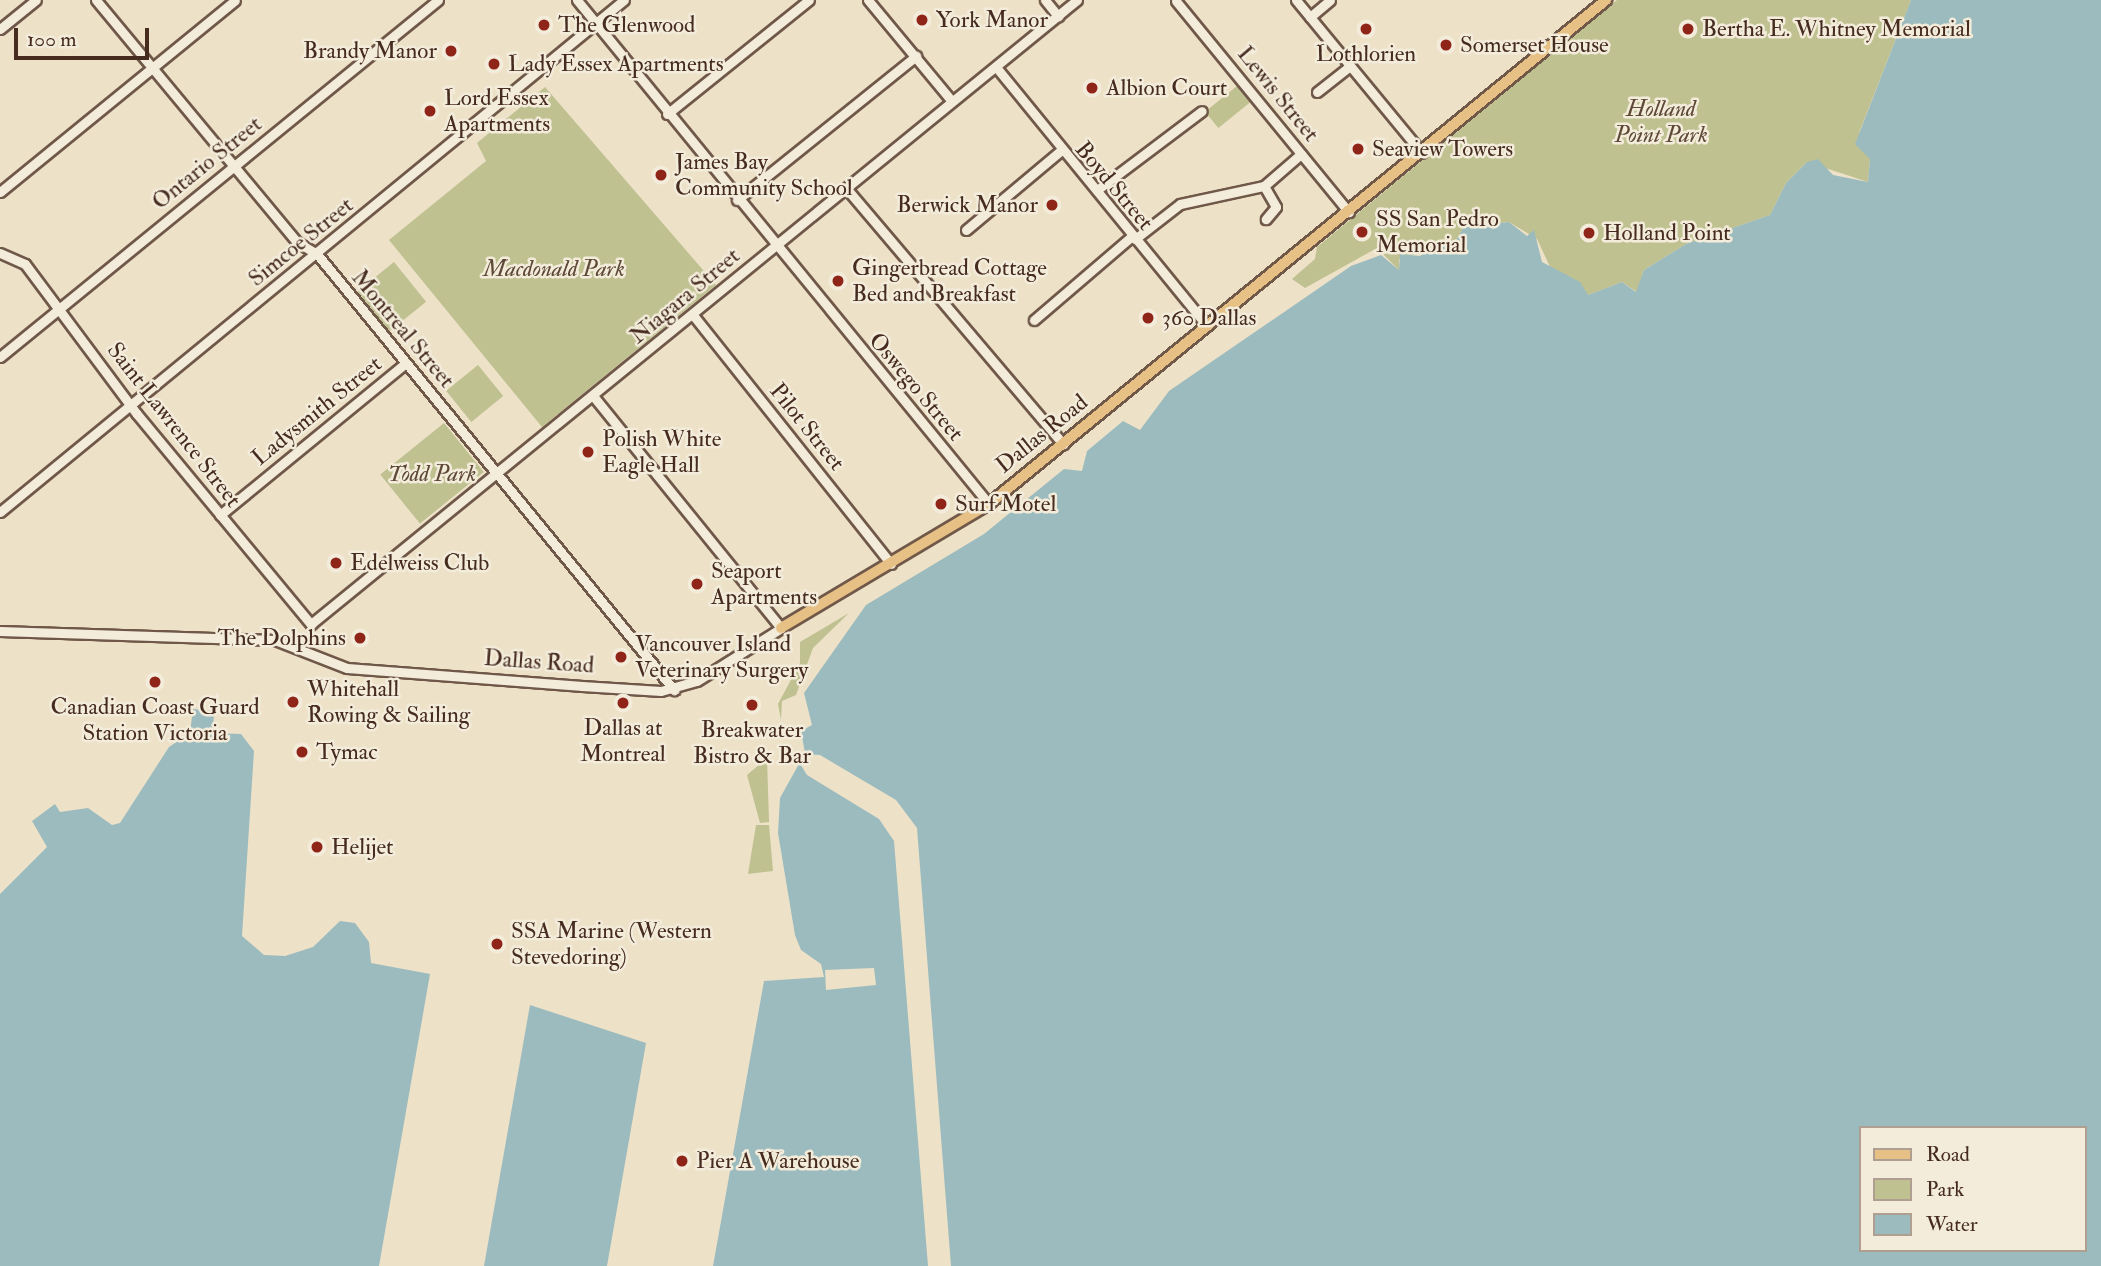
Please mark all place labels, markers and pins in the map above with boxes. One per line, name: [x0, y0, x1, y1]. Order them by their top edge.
place label: York Manor: [936, 6, 1048, 34]
place label: The Glenwood: [558, 11, 695, 39]
marker: York Manor: [914, 12, 930, 28]
place label: Bertha E. Whitney Memorial: [1702, 15, 1971, 43]
marker: The Glenwood: [536, 17, 552, 33]
marker: Lothlorien: [1358, 21, 1374, 37]
marker: Bertha E. Whitney Memorial: [1680, 21, 1696, 37]
place label: Somerset House: [1460, 31, 1609, 59]
place label: Brandy Manor: [303, 37, 437, 65]
marker: Somerset House: [1438, 37, 1454, 53]
place label: Lothlorien: [1316, 40, 1416, 68]
marker: Brandy Manor: [443, 43, 459, 59]
place label: Lady Essex Apartments: [508, 50, 724, 78]
marker: Lady Essex Apartments: [486, 56, 502, 72]
place label: Albion Court: [1106, 74, 1227, 102]
marker: Albion Court: [1084, 80, 1100, 96]
place label: Lord Essex Apartments: [444, 84, 550, 138]
marker: Lord Essex Apartments: [422, 103, 438, 119]
place label: Seaview Towers: [1372, 135, 1513, 163]
marker: Seaview Towers: [1350, 141, 1366, 157]
place label: James Bay Community School: [675, 148, 853, 202]
marker: James Bay Community School: [653, 167, 669, 183]
place label: Berwick Manor: [896, 191, 1038, 219]
marker: Berwick Manor: [1044, 197, 1060, 213]
place label: SS San Pedro Memorial: [1376, 205, 1499, 259]
place label: Holland Point: [1603, 219, 1731, 247]
marker: SS San Pedro Memorial: [1354, 224, 1370, 240]
marker: Holland Point: [1581, 225, 1597, 241]
place label: Gingerbread Cottage Bed and Breakfast: [852, 254, 1047, 308]
marker: Gingerbread Cottage Bed and Breakfast: [830, 273, 846, 289]
place label: 360 Dallas: [1162, 304, 1256, 332]
marker: 360 Dallas: [1140, 310, 1156, 326]
place label: Polish White Eagle Hall: [602, 425, 721, 479]
marker: Polish White Eagle Hall: [580, 444, 596, 460]
place label: Surf Motel: [955, 490, 1056, 518]
marker: Surf Motel: [933, 496, 949, 512]
place label: Edelweiss Club: [350, 549, 489, 577]
marker: Edelweiss Club: [328, 555, 344, 571]
place label: Seaport Apartments: [711, 557, 817, 611]
marker: Seaport Apartments: [689, 576, 705, 592]
place label: The Dolphins: [217, 624, 346, 652]
marker: The Dolphins: [352, 630, 368, 646]
place label: Vancouver Island Veterinary Surgery: [635, 630, 808, 684]
marker: Vancouver Island Veterinary Surgery: [613, 649, 629, 665]
marker: Canadian Coast Guard Station Victoria: [147, 674, 163, 690]
place label: Whitehall Rowing & Sailing: [307, 675, 470, 729]
place label: Canadian Coast Guard Station Victoria: [50, 693, 260, 747]
marker: Whitehall Rowing & Sailing: [285, 694, 301, 710]
marker: Dallas at Montreal: [615, 695, 631, 711]
marker: Breakwater Bistro & Bar: [744, 697, 760, 713]
place label: Dallas at Montreal: [580, 714, 666, 768]
place label: Breakwater Bistro & Bar: [693, 716, 811, 770]
place label: Tymac: [316, 738, 378, 766]
marker: Tymac: [294, 744, 310, 760]
place label: Helijet: [331, 833, 394, 861]
marker: Helijet: [309, 839, 325, 855]
place label: SSA Marine (Western Stevedoring): [511, 917, 712, 971]
marker: SSA Marine (Western Stevedoring): [489, 936, 505, 952]
place label: Pier A Warehouse: [696, 1147, 859, 1175]
marker: Pier A Warehouse: [674, 1153, 690, 1169]

